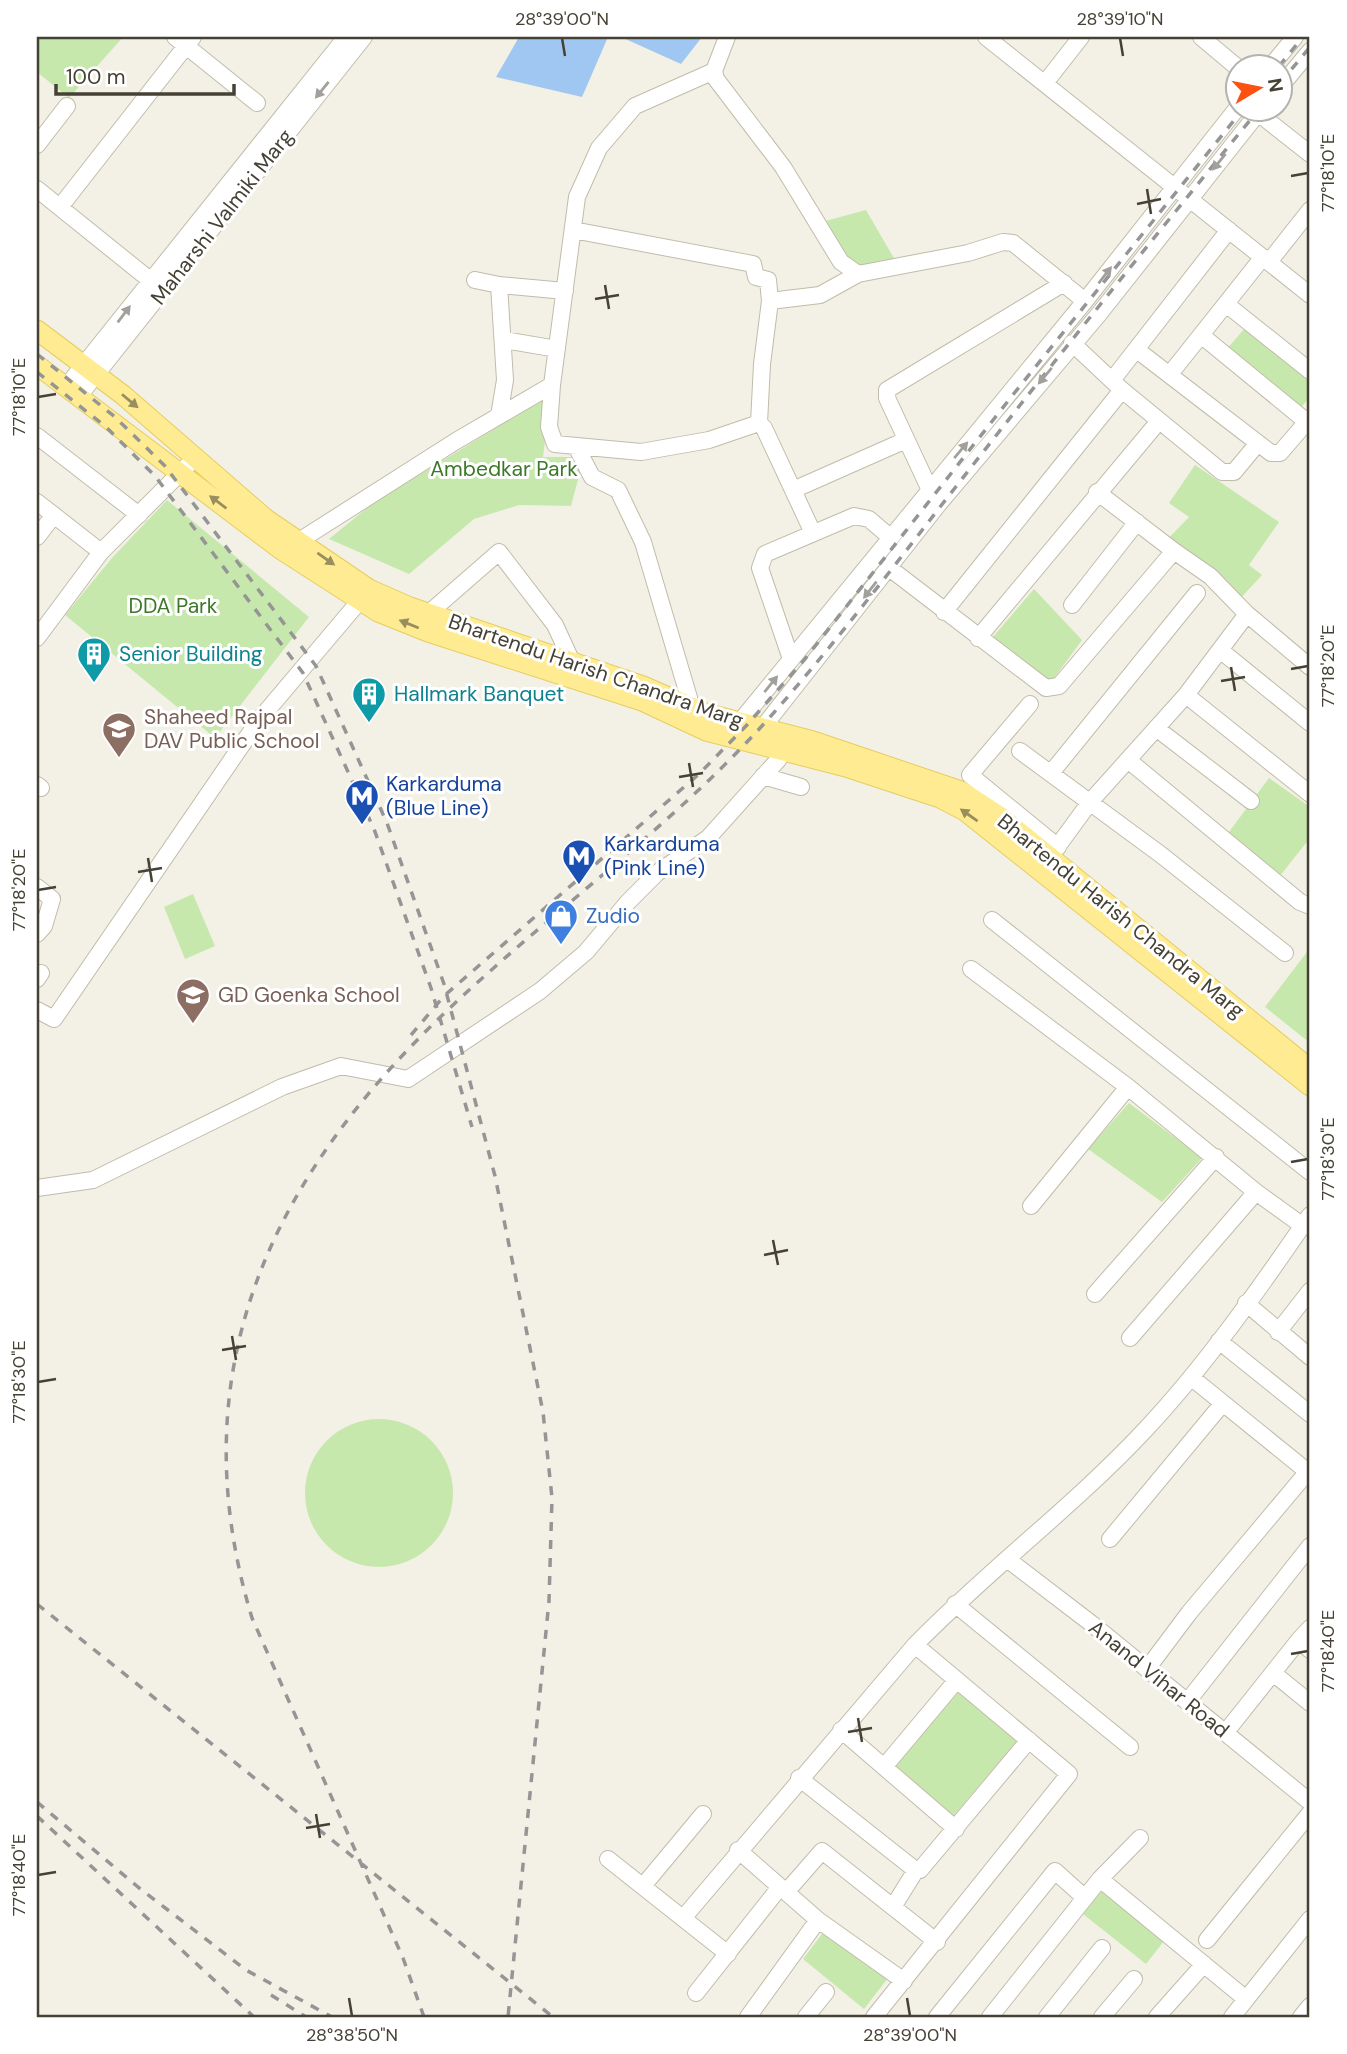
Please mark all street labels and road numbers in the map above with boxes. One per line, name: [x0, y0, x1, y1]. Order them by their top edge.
street label: Maharshi Valmiki Marg: [145, 123, 300, 311]
street label: Bhartendu Harish Chandra Marg: [445, 607, 747, 735]
street label: Bhartendu Harish Chandra Marg: [992, 807, 1251, 1025]
street label: Anand Vihar Road: [1083, 1614, 1235, 1744]

